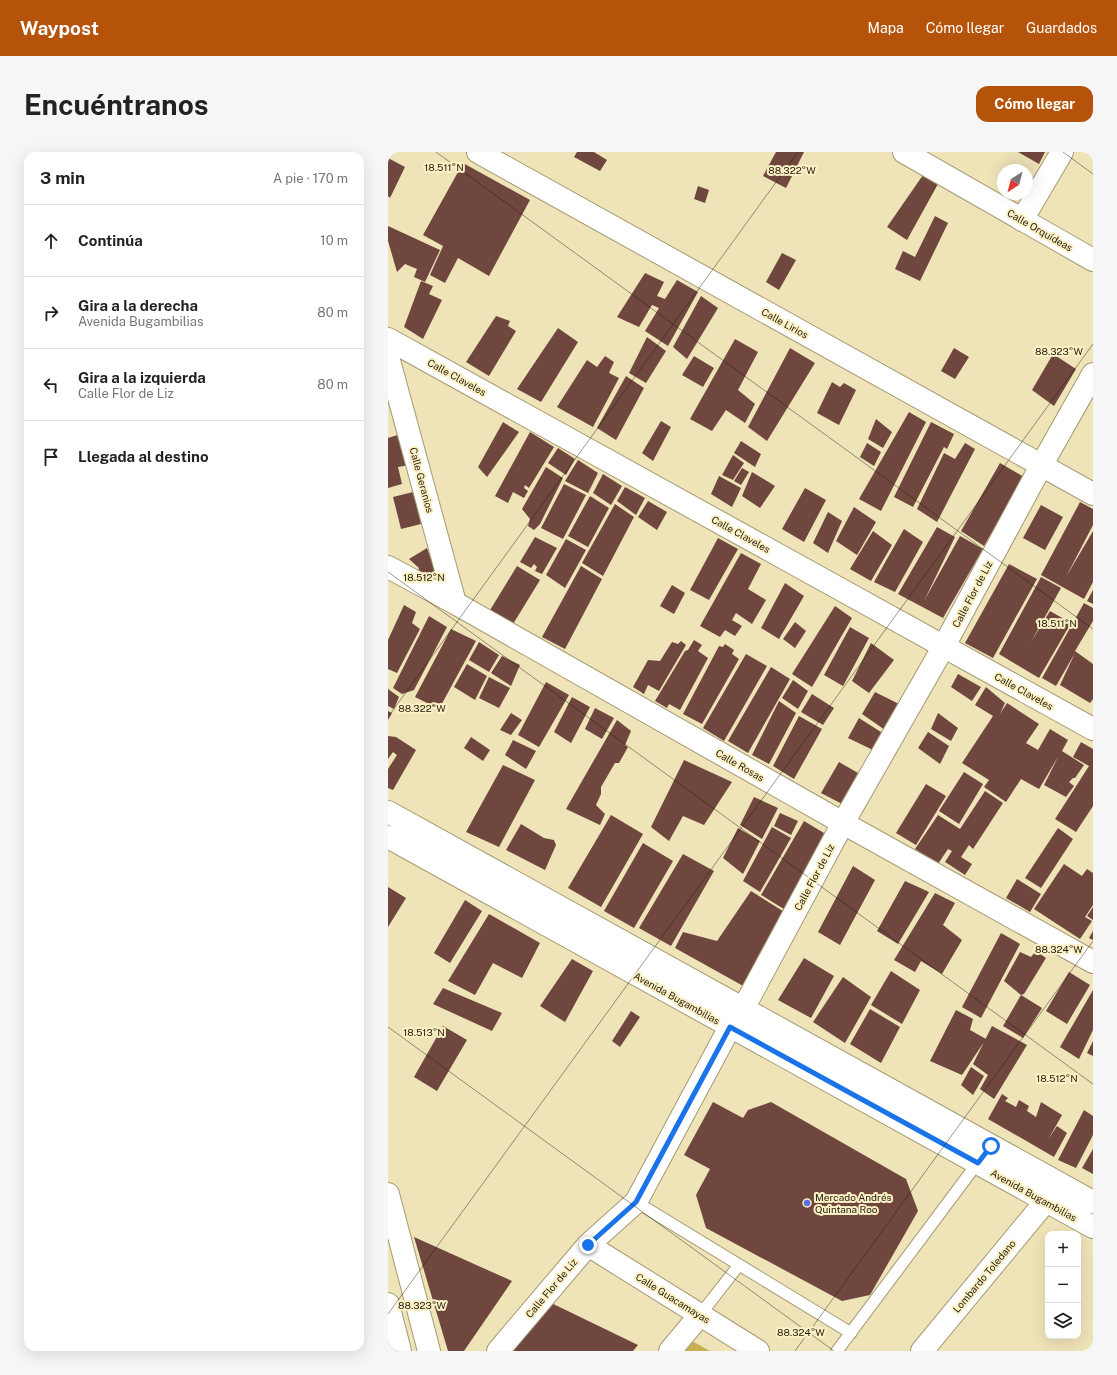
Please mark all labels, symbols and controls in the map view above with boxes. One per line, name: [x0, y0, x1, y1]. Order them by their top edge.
text: Waypost: [20, 17, 99, 39]
text: Mapa: [868, 20, 904, 36]
text: Cómo llegar: [926, 20, 1004, 36]
text: Guardados: [1026, 20, 1097, 36]
button: Cómo llegar: [976, 86, 1093, 122]
text: Encuéntranos: [24, 88, 209, 121]
text: 18.511°N: [424, 161, 464, 173]
text: 88.322°W: [768, 164, 816, 176]
north arrow: [997, 164, 1033, 200]
text: 3 min: [40, 168, 85, 188]
text: A pie · 170 m: [273, 171, 348, 186]
street label: Calle Orquídeas: [1005, 206, 1075, 254]
icon: ahead: [40, 230, 62, 252]
text: Continúa: [78, 232, 143, 249]
text: 10 m: [320, 233, 348, 248]
text: Gira a la derecha: [78, 297, 198, 314]
icon: right: [40, 302, 62, 324]
text: 80 m: [317, 305, 348, 320]
street label: Calle Lirios: [760, 305, 810, 341]
text: Avenida Bugambilias: [78, 314, 203, 329]
text: 88.323°W: [1035, 345, 1083, 357]
street label: Calle Claveles: [426, 356, 488, 398]
text: Gira a la izquierda: [78, 369, 206, 386]
icon: left: [40, 374, 62, 396]
text: 80 m: [317, 377, 348, 392]
text: Calle Flor de Liz: [78, 386, 174, 401]
icon: arrive: [40, 446, 62, 468]
street label: Calle Geranios: [408, 446, 436, 514]
text: Llegada al destino: [78, 448, 209, 465]
street label: Calle Claveles: [710, 513, 772, 555]
street label: Calle Flor de Liz: [949, 558, 995, 629]
text: 18.512°N: [403, 571, 445, 583]
text: 18.511°N: [1037, 617, 1077, 629]
street label: Calle Claveles: [993, 670, 1055, 712]
text: 88.322°W: [398, 702, 446, 714]
street label: Calle Rosas: [714, 746, 766, 784]
street label: Calle Flor de Liz: [791, 841, 837, 912]
text: 88.324°W: [1035, 943, 1083, 955]
street label: Avenida Bugambilias: [632, 969, 722, 1027]
text: 18.513°N: [403, 1026, 445, 1038]
text: 18.512°N: [1036, 1072, 1078, 1084]
route start: [982, 1137, 1000, 1155]
street label: Avenida Bugambilias: [989, 1166, 1079, 1224]
place label: Mercado Andrés Quintana Roo: [815, 1191, 892, 1215]
marker: Mercado Andrés Quintana Roo: [802, 1198, 812, 1208]
map controls: [1045, 1231, 1081, 1339]
button: +: [1045, 1231, 1081, 1267]
route end: [579, 1236, 597, 1254]
street label: Lombardo Toledano: [950, 1237, 1018, 1315]
street label: Calle Flor de Liz: [523, 1256, 579, 1320]
button: −: [1045, 1267, 1081, 1303]
street label: Calle Guacamayas: [634, 1270, 712, 1326]
text: 88.323°W: [398, 1299, 446, 1311]
button: layers: [1045, 1303, 1081, 1339]
text: 88.324°W: [777, 1326, 825, 1338]

